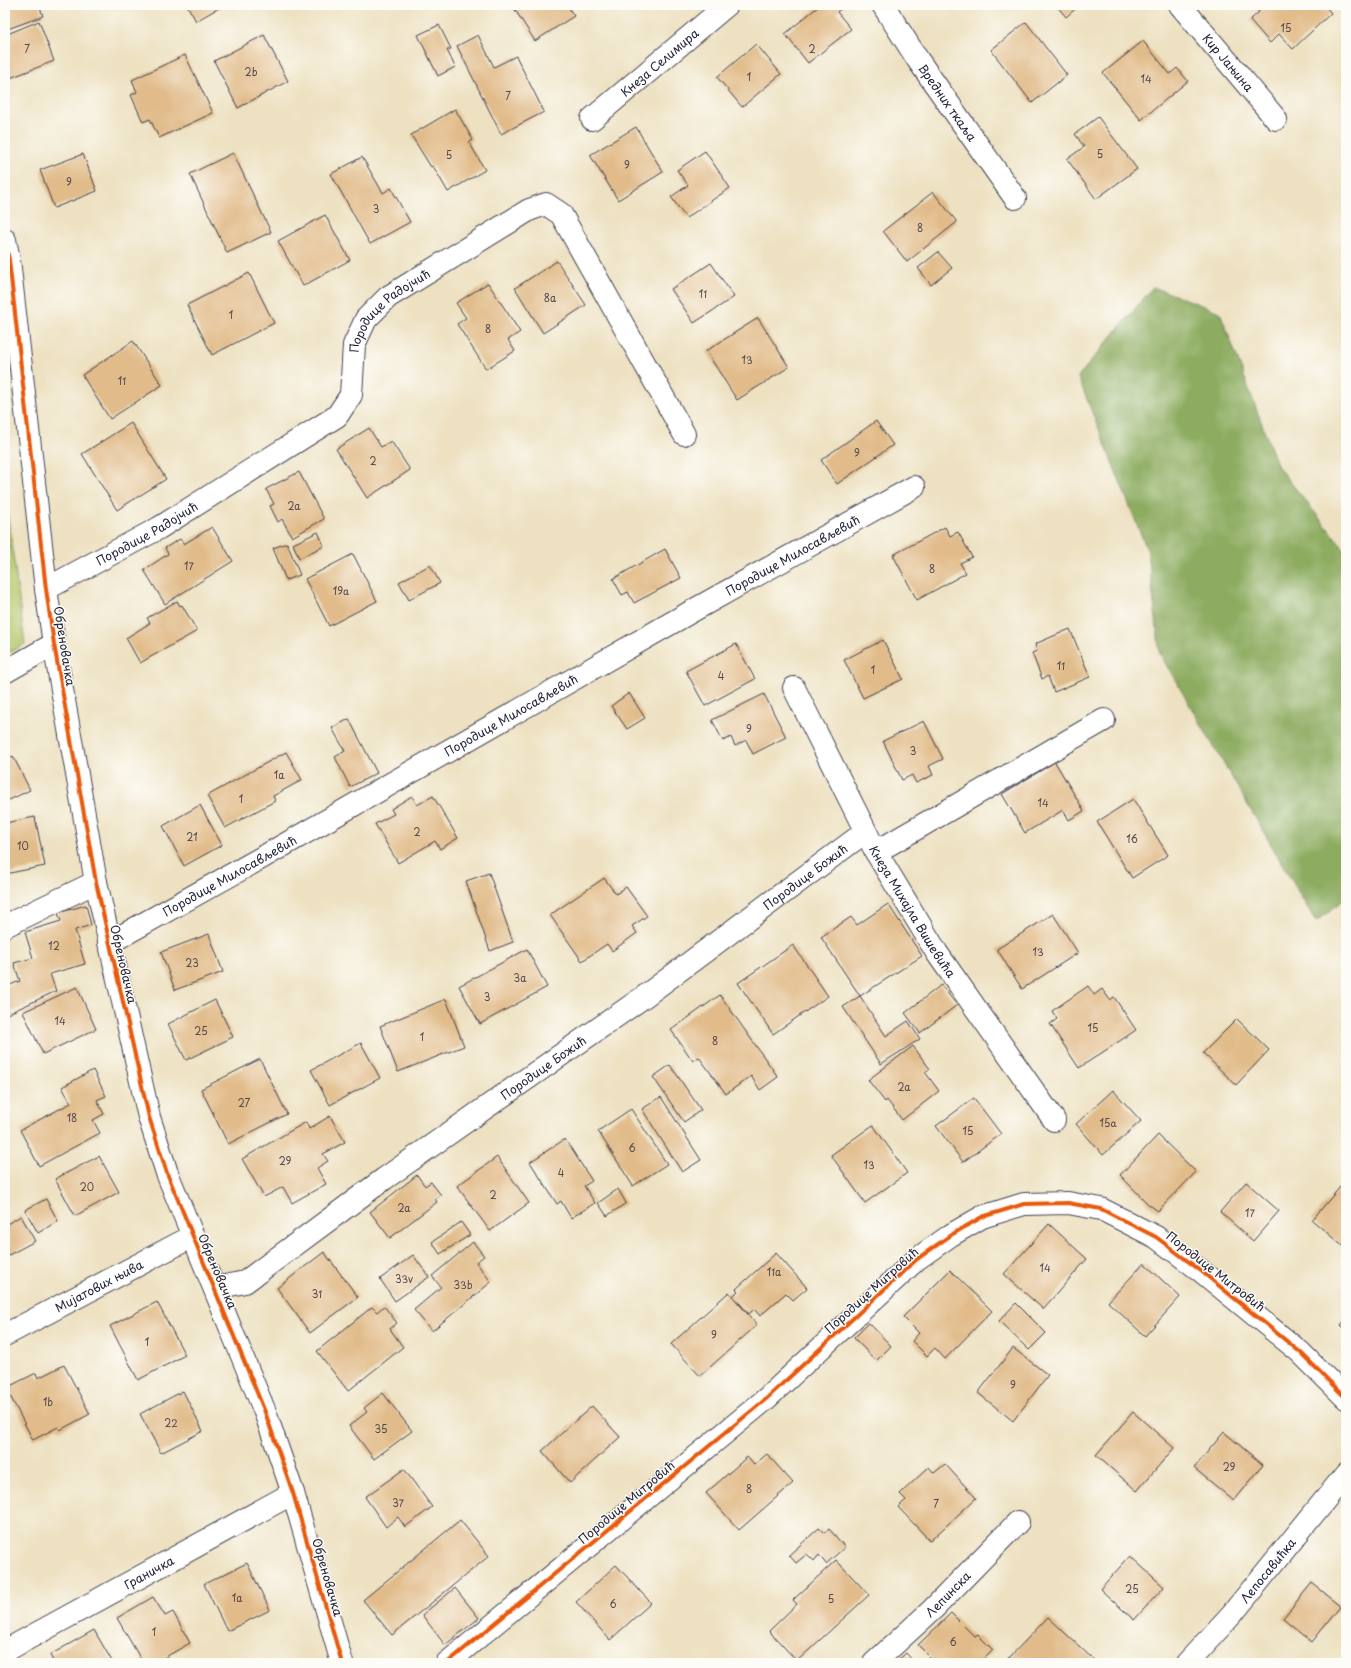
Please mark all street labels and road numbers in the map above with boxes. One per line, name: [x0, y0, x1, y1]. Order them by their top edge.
street label: Кнеза Селимира: [616, 24, 703, 101]
street label: Кир Јањина: [1199, 29, 1258, 96]
street label: Вредних ткаља: [914, 60, 981, 145]
street label: Породице Радојчић: [345, 264, 433, 353]
street label: Породице Радојчић: [92, 497, 201, 570]
street label: Породице Милосављевић: [722, 510, 863, 600]
street label: Обреновачка: [50, 605, 80, 688]
street label: Породице Милосављевић: [441, 670, 581, 760]
street label: Породице Милосављевић: [159, 831, 300, 920]
street label: Породице Божић: [759, 839, 851, 914]
street label: Кнеза Михајла Вишевића: [865, 842, 961, 981]
street label: Обреновачка: [106, 923, 142, 1006]
street label: Породице Божић: [497, 1031, 590, 1104]
street label: Породице Митровић: [1163, 1227, 1269, 1315]
street label: Обреновачка: [194, 1230, 242, 1312]
street label: Породице Митровић: [820, 1243, 922, 1337]
street label: Мијатових њива: [52, 1255, 146, 1316]
street label: Породице Митровић: [574, 1456, 678, 1548]
street label: Лепосавићка: [1236, 1533, 1300, 1607]
street label: Обреновачка: [308, 1536, 348, 1619]
street label: Граничка: [120, 1551, 177, 1593]
street label: Лепинска: [921, 1567, 975, 1621]

